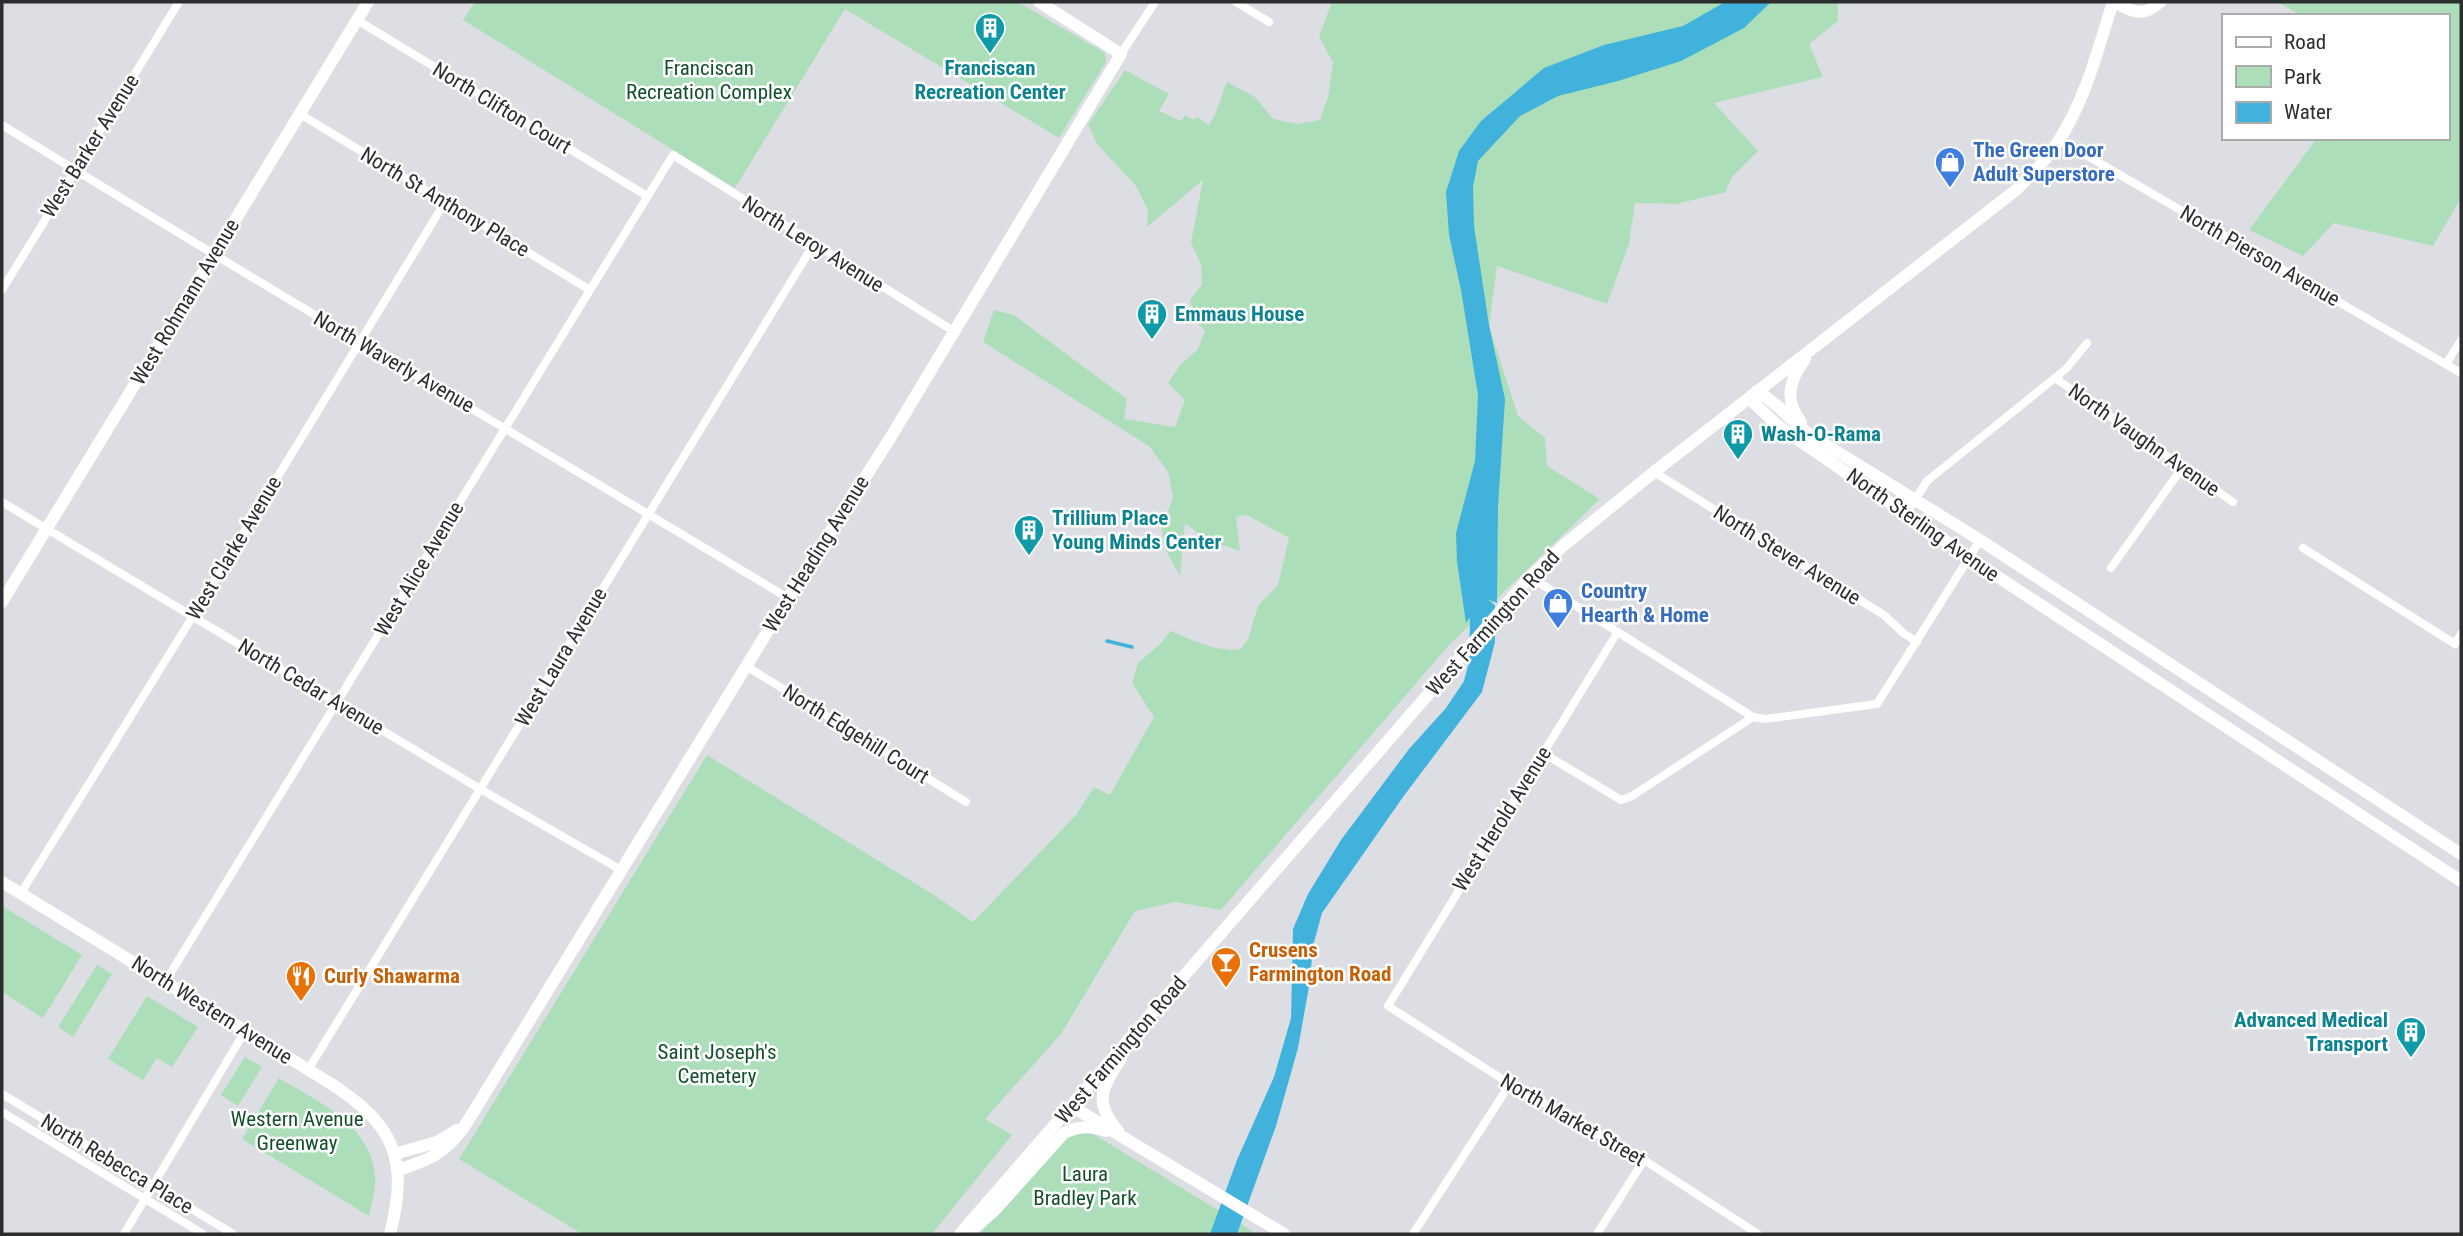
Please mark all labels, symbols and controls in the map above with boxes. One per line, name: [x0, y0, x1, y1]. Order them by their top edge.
building icon: Franciscan Recreation Center: [973, 11, 1007, 55]
legend: [2222, 14, 2449, 140]
text: Road: [2284, 30, 2326, 54]
park label: Franciscan Recreation Complex: [626, 56, 792, 104]
place label: Franciscan Recreation Center: [914, 56, 1066, 104]
street label: North Clifton Court: [428, 57, 576, 159]
text: Park: [2284, 65, 2322, 89]
street label: West Barker Avenue: [36, 70, 144, 222]
text: Water: [2284, 100, 2332, 124]
place label: The Green Door Adult Superstore: [1973, 138, 2115, 186]
street label: North St Anthony Place: [356, 142, 534, 262]
shop icon: The Green Door Adult Superstore: [1933, 145, 1967, 189]
street label: North Leroy Avenue: [738, 191, 888, 297]
street label: North Pierson Avenue: [2176, 201, 2344, 311]
street label: West Rohmann Avenue: [126, 214, 244, 389]
building icon: Emmaus House: [1135, 297, 1169, 341]
place label: Emmaus House: [1175, 302, 1304, 326]
street label: North Waverly Avenue: [310, 306, 479, 418]
street label: North Vaughn Avenue: [2064, 379, 2224, 501]
building icon: Wash-O-Rama: [1721, 417, 1755, 461]
place label: Wash-O-Rama: [1761, 422, 1881, 446]
street label: North Sterling Avenue: [1842, 463, 2004, 587]
street label: West Heading Avenue: [758, 471, 874, 637]
street label: West Clarke Avenue: [182, 472, 287, 624]
street label: West Alice Avenue: [369, 497, 469, 641]
street label: North Stever Avenue: [1709, 500, 1865, 610]
place label: Trillium Place Young Minds Center: [1052, 506, 1221, 554]
building icon: Trillium Place Young Minds Center: [1012, 513, 1046, 557]
street label: West Farmington Road: [1421, 545, 1565, 701]
place label: Country Hearth & Home: [1581, 579, 1709, 627]
street label: West Laura Avenue: [510, 583, 612, 731]
shop icon: Country Hearth & Home: [1541, 586, 1575, 630]
street label: North Cedar Avenue: [234, 634, 388, 740]
street label: North Edgehill Court: [779, 679, 933, 789]
street label: West Herold Avenue: [1448, 742, 1556, 896]
place label: Crusens Farmington Road: [1249, 938, 1391, 986]
bar icon: Crusens Farmington Road: [1209, 945, 1243, 989]
street label: North Western Avenue: [127, 951, 297, 1069]
restaurant icon: Curly Shawarma: [284, 959, 318, 1003]
place label: Curly Shawarma: [324, 964, 460, 988]
street label: West Farmington Road: [1051, 971, 1191, 1129]
place label: Advanced Medical Transport: [2234, 1008, 2388, 1056]
building icon: Advanced Medical Transport: [2394, 1015, 2428, 1059]
park label: Saint Joseph's Cemetery: [658, 1040, 776, 1088]
street label: North Market Street: [1496, 1069, 1650, 1171]
park label: Western Avenue Greenway: [230, 1107, 364, 1155]
street label: North Rebecca Place: [37, 1109, 198, 1219]
park label: Laura Bradley Park: [1033, 1162, 1137, 1210]

